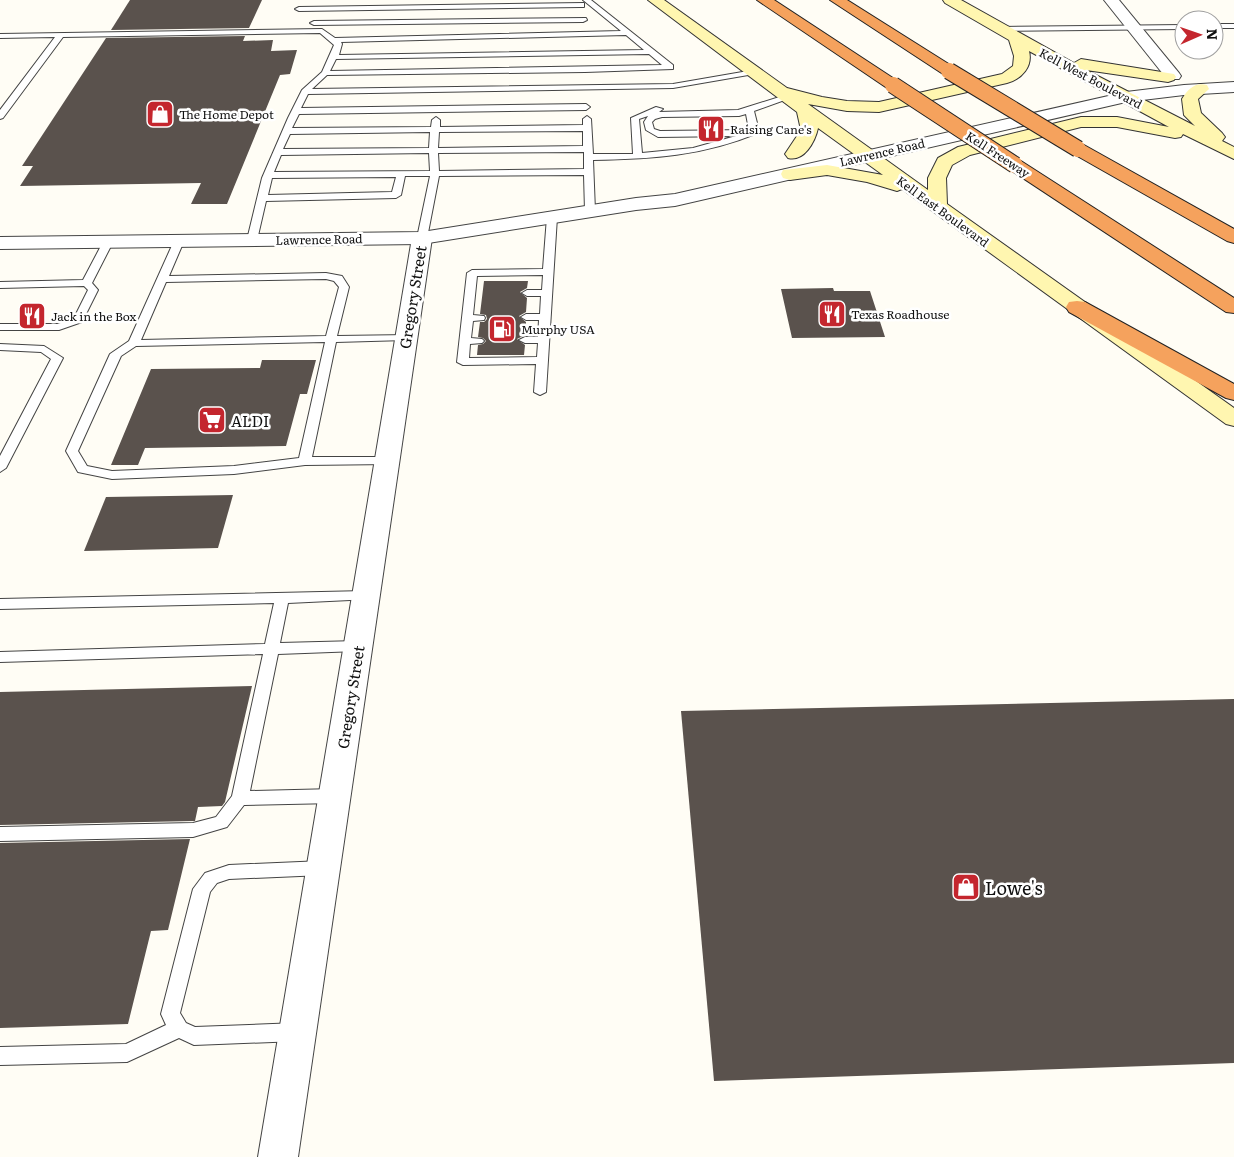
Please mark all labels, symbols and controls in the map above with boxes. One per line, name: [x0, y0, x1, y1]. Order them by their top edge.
north arrow: [1174, 10, 1224, 60]
text: N: [1203, 28, 1223, 41]
street label: Kell West Boulevard: [1036, 43, 1146, 113]
shop icon: The Home Depot: [145, 99, 175, 129]
place label: The Home Depot: [179, 105, 274, 123]
restaurant icon: Raising Cane's: [696, 114, 726, 144]
place label: Raising Cane's: [730, 120, 812, 138]
street label: Kell Freeway: [962, 127, 1034, 182]
street label: Lawrence Road: [837, 133, 927, 171]
street label: Kell East Boulevard: [893, 171, 993, 251]
street label: Lawrence Road: [275, 229, 363, 249]
street label: Gregory Street: [392, 244, 432, 350]
restaurant icon: Texas Roadhouse: [817, 299, 847, 329]
restaurant icon: Jack in the Box: [17, 301, 47, 331]
place label: Texas Roadhouse: [851, 305, 949, 323]
place label: Jack in the Box: [51, 307, 137, 325]
fuel station icon: Murphy USA: [487, 314, 517, 344]
place label: Murphy USA: [521, 320, 595, 338]
supermarket icon: ALDI: [197, 405, 227, 435]
place label: ALDI: [231, 409, 269, 432]
street label: Gregory Street: [330, 644, 370, 750]
shop icon: Lowe's: [951, 872, 981, 902]
place label: Lowe's: [985, 874, 1043, 901]

